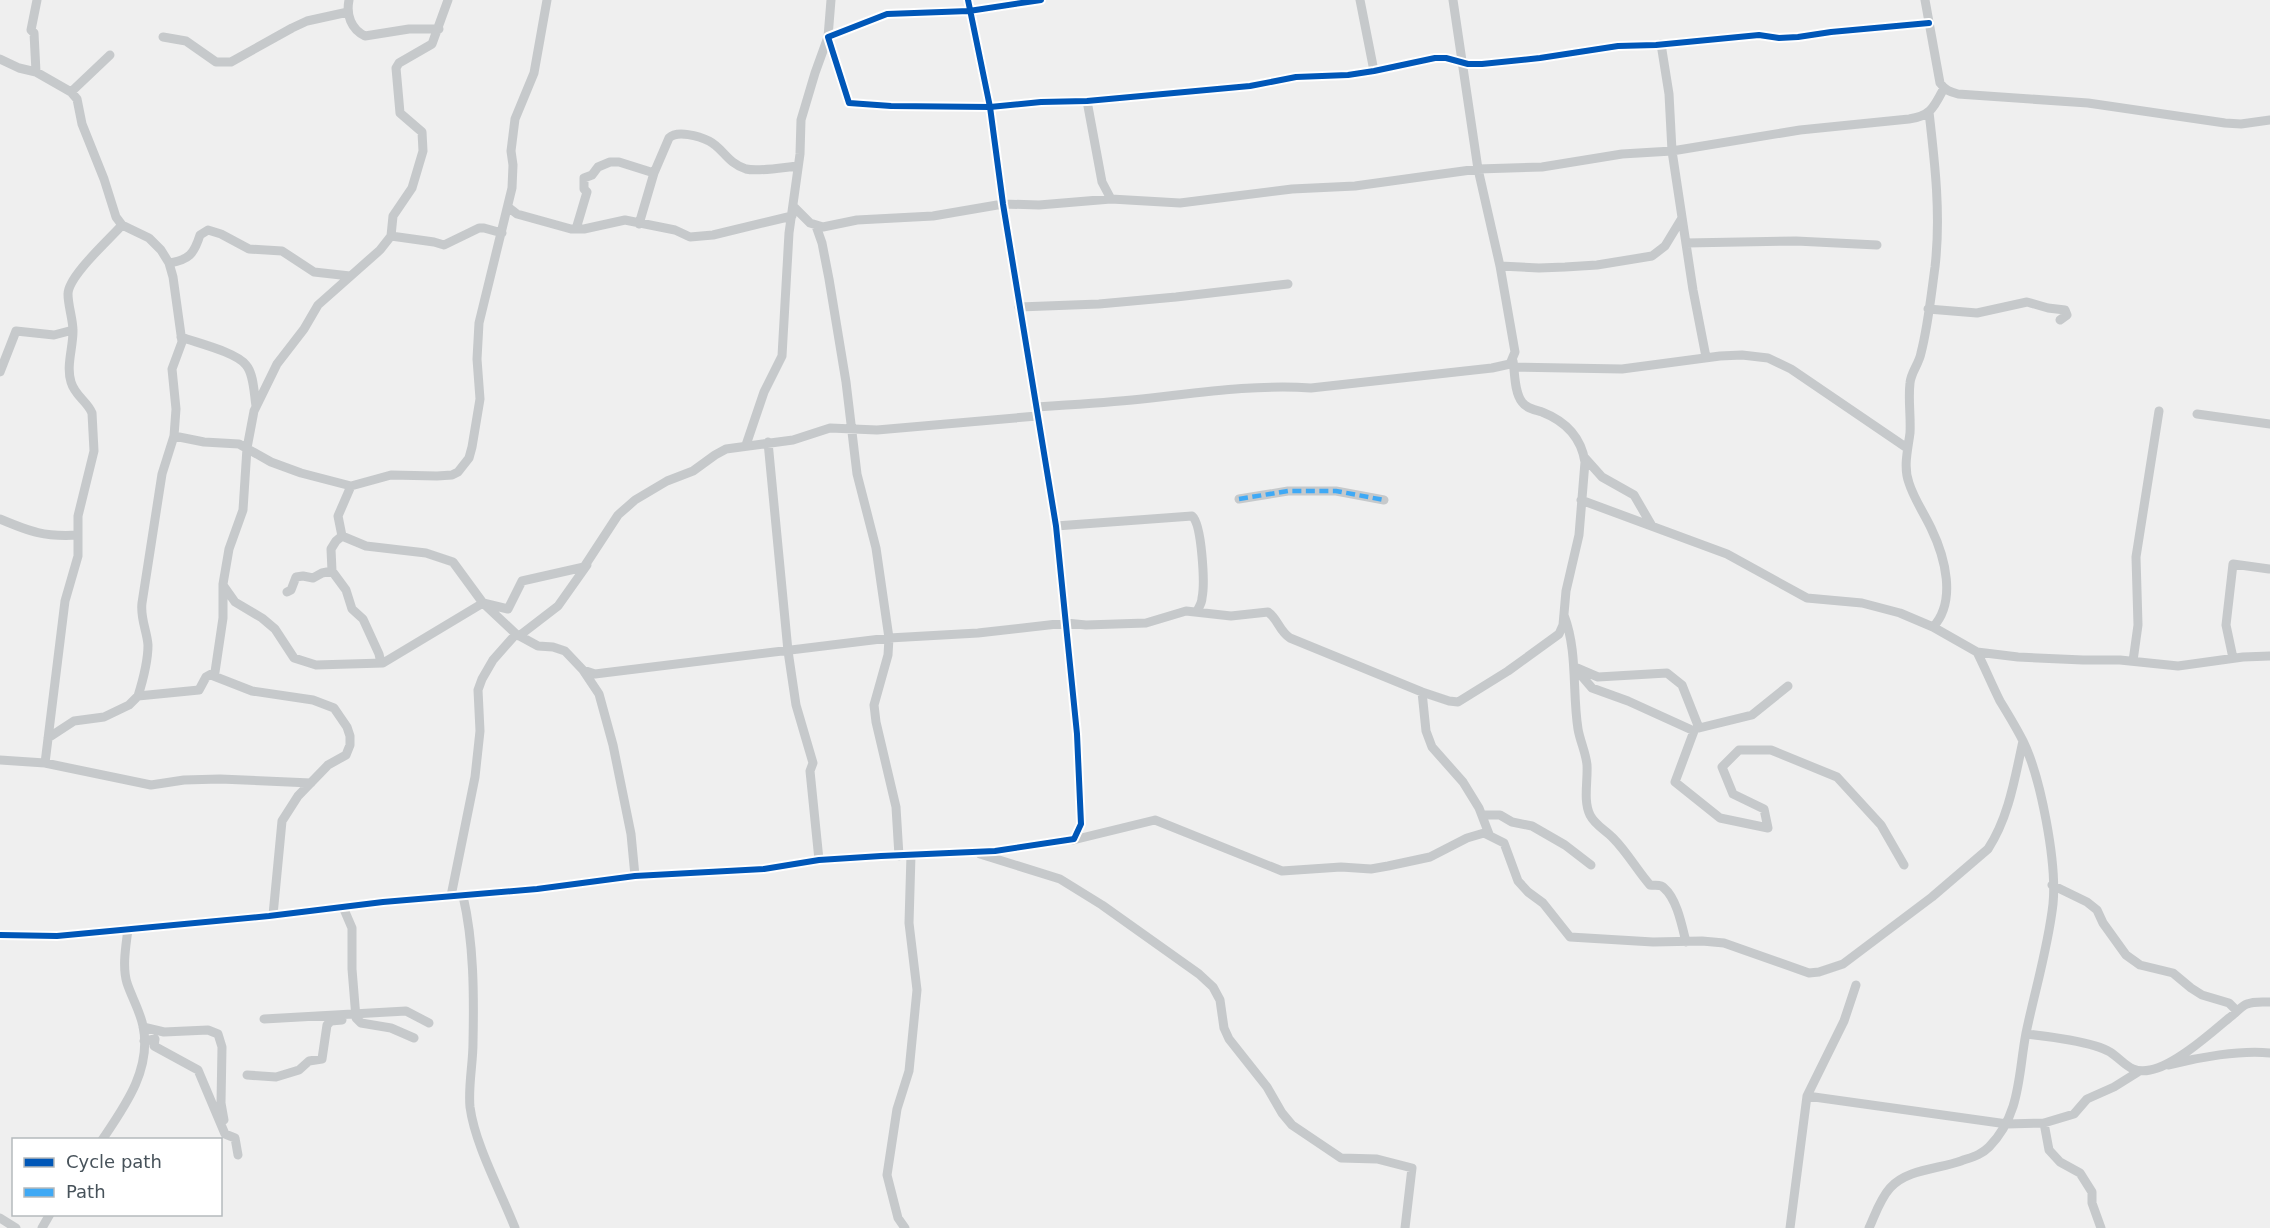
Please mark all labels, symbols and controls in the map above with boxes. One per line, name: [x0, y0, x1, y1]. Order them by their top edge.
legend: [12, 1138, 222, 1216]
text: Cycle path: [66, 1151, 162, 1172]
text: Path: [66, 1181, 106, 1202]

